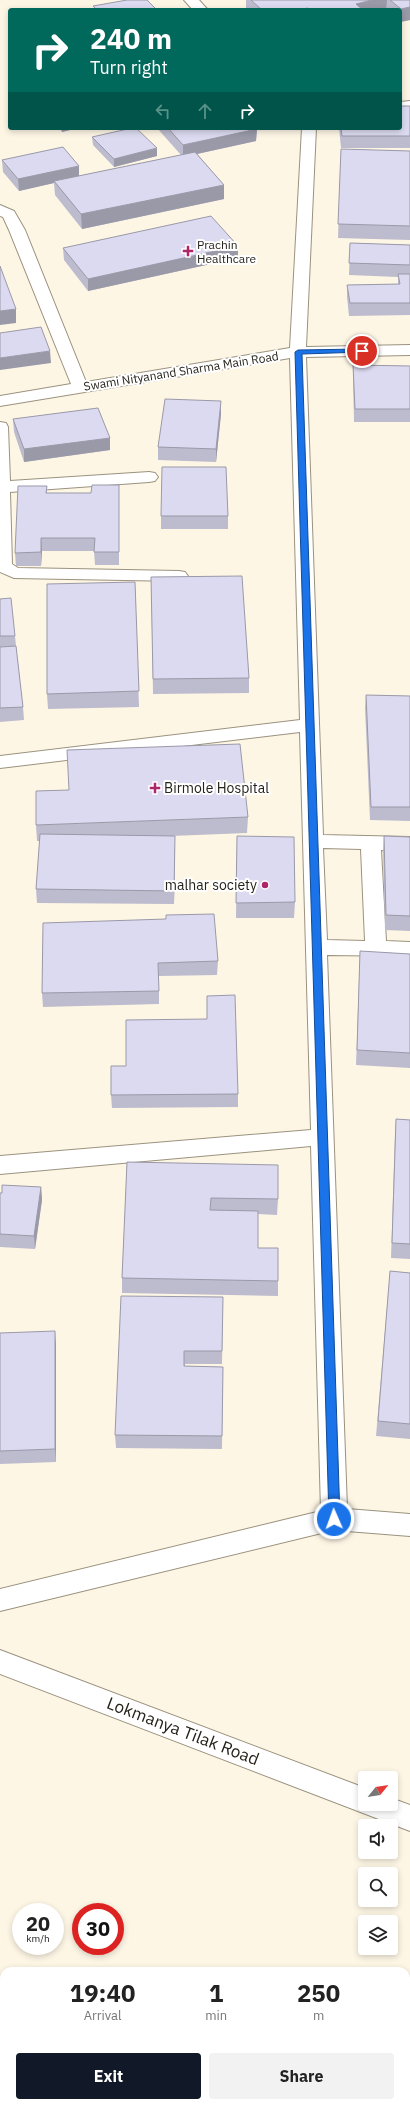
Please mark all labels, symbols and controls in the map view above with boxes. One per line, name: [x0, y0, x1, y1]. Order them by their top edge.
text: 240 m: [90, 20, 172, 57]
icon: right: [24, 24, 76, 76]
text: Turn right: [90, 56, 168, 79]
icon: left: [152, 100, 174, 122]
icon: ahead: [194, 100, 216, 122]
icon: right: [236, 100, 258, 122]
place label: Prachin Healthcare: [197, 237, 257, 266]
marker: Prachin Healthcare: [182, 245, 194, 257]
pin: [345, 334, 379, 368]
icon: arrive: [351, 340, 373, 362]
street label: Swami Nityanand Sharma Main Road: [82, 348, 280, 394]
place label: Birmole Hospital: [164, 779, 269, 797]
marker: Birmole Hospital: [149, 782, 161, 794]
place label: malhar society: [165, 876, 257, 894]
marker: malhar society: [260, 880, 270, 890]
position arrow: [313, 1498, 355, 1540]
street label: Lokmanya Tilak Road: [104, 1692, 262, 1770]
north arrow: [358, 1771, 398, 1811]
map controls: [358, 1771, 398, 1955]
button: sound: [358, 1819, 398, 1859]
button: search: [358, 1867, 398, 1907]
speed limit sign: 30: [72, 1903, 124, 1955]
text: 20: [26, 1910, 50, 1937]
button: layers: [358, 1915, 398, 1955]
text: km/h: [26, 1932, 50, 1945]
text: 19:40: [70, 1977, 135, 2009]
text: 1: [209, 1977, 223, 2009]
text: 250: [297, 1977, 340, 2009]
text: Arrival: [84, 2007, 122, 2024]
text: min: [205, 2007, 227, 2024]
text: m: [313, 2007, 324, 2024]
button: Exit: [16, 2053, 201, 2099]
button: Share: [209, 2053, 394, 2099]

